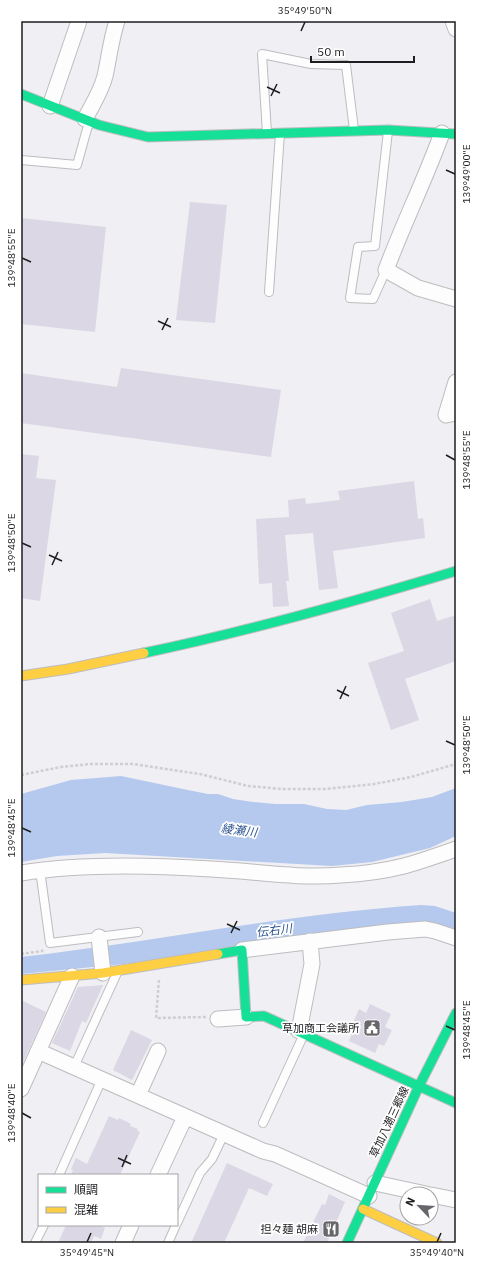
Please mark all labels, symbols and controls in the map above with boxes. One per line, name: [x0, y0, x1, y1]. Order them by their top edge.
text: 35°49'50"N: [278, 4, 332, 17]
scale bar: [311, 38, 414, 64]
text: 50 m: [317, 44, 345, 59]
text: 139°49'00"E: [460, 144, 473, 204]
text: 139°48'55"E: [5, 228, 18, 288]
text: 139°48'55"E: [460, 430, 473, 490]
text: 139°48'50"E: [5, 513, 18, 573]
text: 139°48'50"E: [460, 715, 473, 775]
text: 139°48'45"E: [5, 798, 18, 858]
water label: 綾瀬川: [220, 820, 260, 840]
water label: 伝右川: [255, 920, 295, 940]
text: 139°48'45"E: [460, 1000, 473, 1060]
public building icon: 草加商工会議所: [362, 1018, 382, 1038]
place label: 草加商工会議所: [282, 1021, 360, 1035]
text: 139°48'40"E: [5, 1083, 18, 1143]
street label: 草加八潮三郷線: [366, 1084, 412, 1160]
legend: [38, 1174, 178, 1226]
text: 順調: [74, 1182, 98, 1197]
north arrow: [399, 1186, 439, 1226]
text: N: [402, 1195, 418, 1208]
text: 混雑: [74, 1202, 98, 1217]
restaurant icon: 担々麺 胡麻: [321, 1219, 341, 1239]
place label: 担々麺 胡麻: [260, 1222, 318, 1236]
text: 35°49'45"N: [60, 1246, 114, 1259]
text: 35°49'40"N: [410, 1246, 464, 1259]

